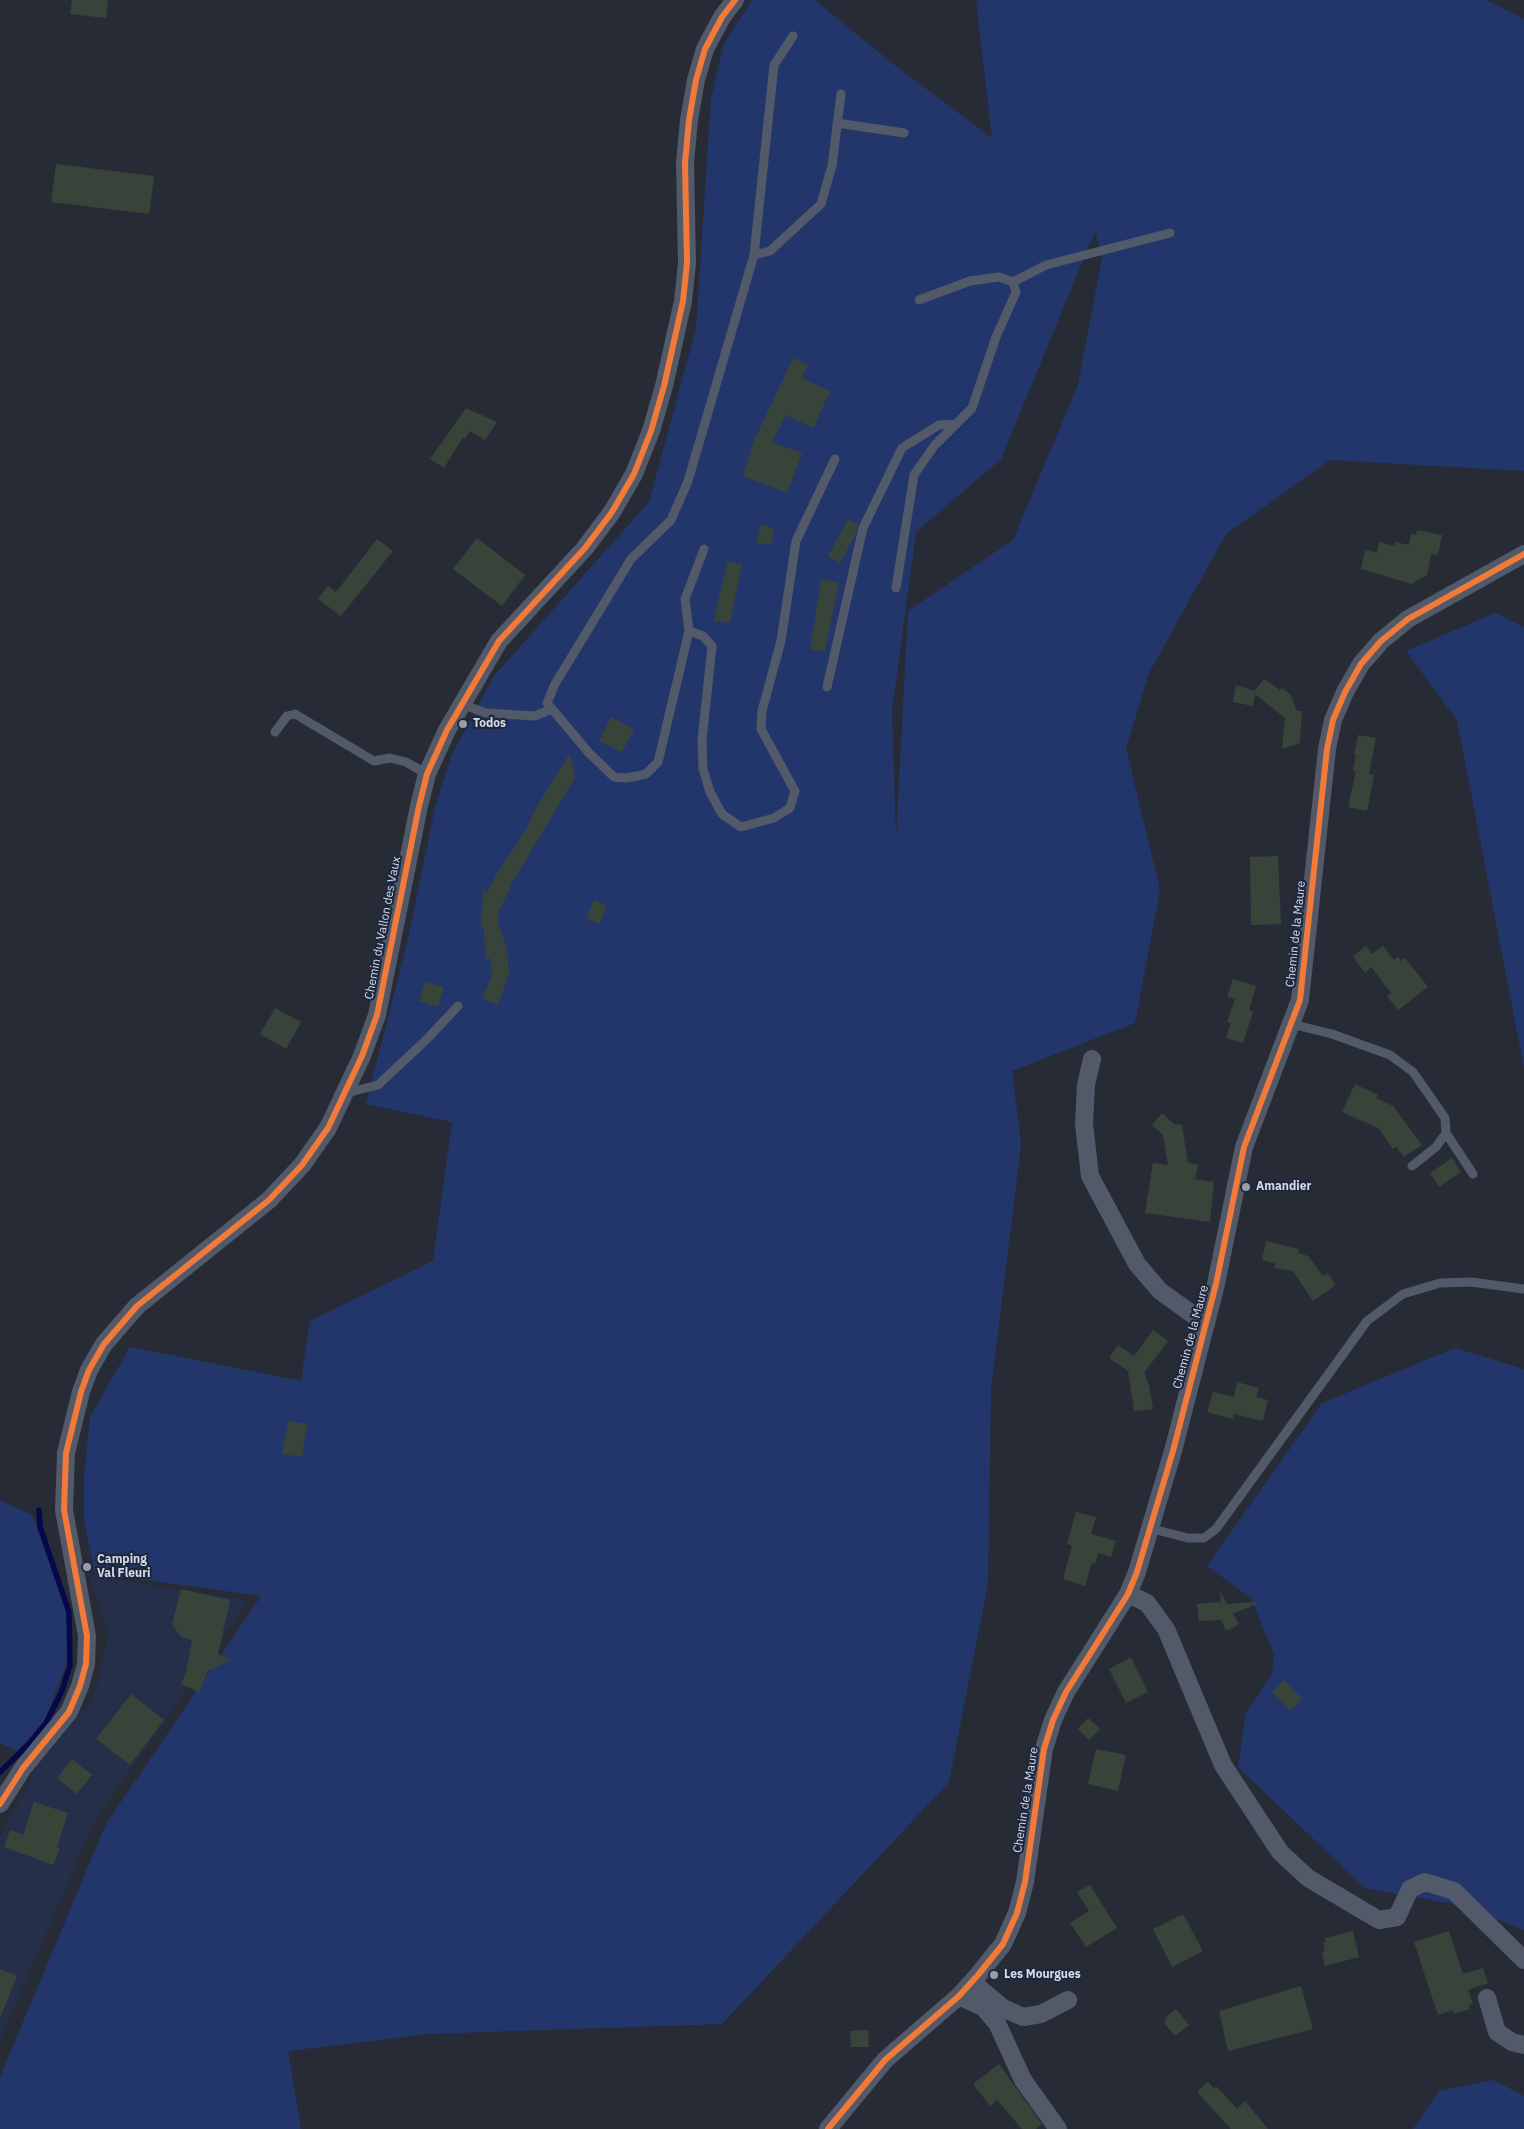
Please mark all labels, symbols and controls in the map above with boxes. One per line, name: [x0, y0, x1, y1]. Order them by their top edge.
place label: Todos: [473, 717, 506, 731]
marker: Todos: [457, 718, 469, 730]
street label: Chemin du Vallon des Vaux: [362, 855, 404, 1001]
street label: Chemin de la Maure: [1283, 880, 1309, 988]
place label: Amandier: [1256, 1180, 1311, 1194]
marker: Amandier: [1240, 1181, 1252, 1193]
street label: Chemin de la Maure: [1170, 1284, 1212, 1390]
place label: Camping Val Fleuri: [97, 1553, 150, 1581]
marker: Camping Val Fleuri: [81, 1561, 93, 1573]
street label: Chemin de la Maure: [1011, 1746, 1041, 1854]
place label: Les Mourgues: [1004, 1968, 1081, 1982]
marker: Les Mourgues: [988, 1969, 1000, 1981]

